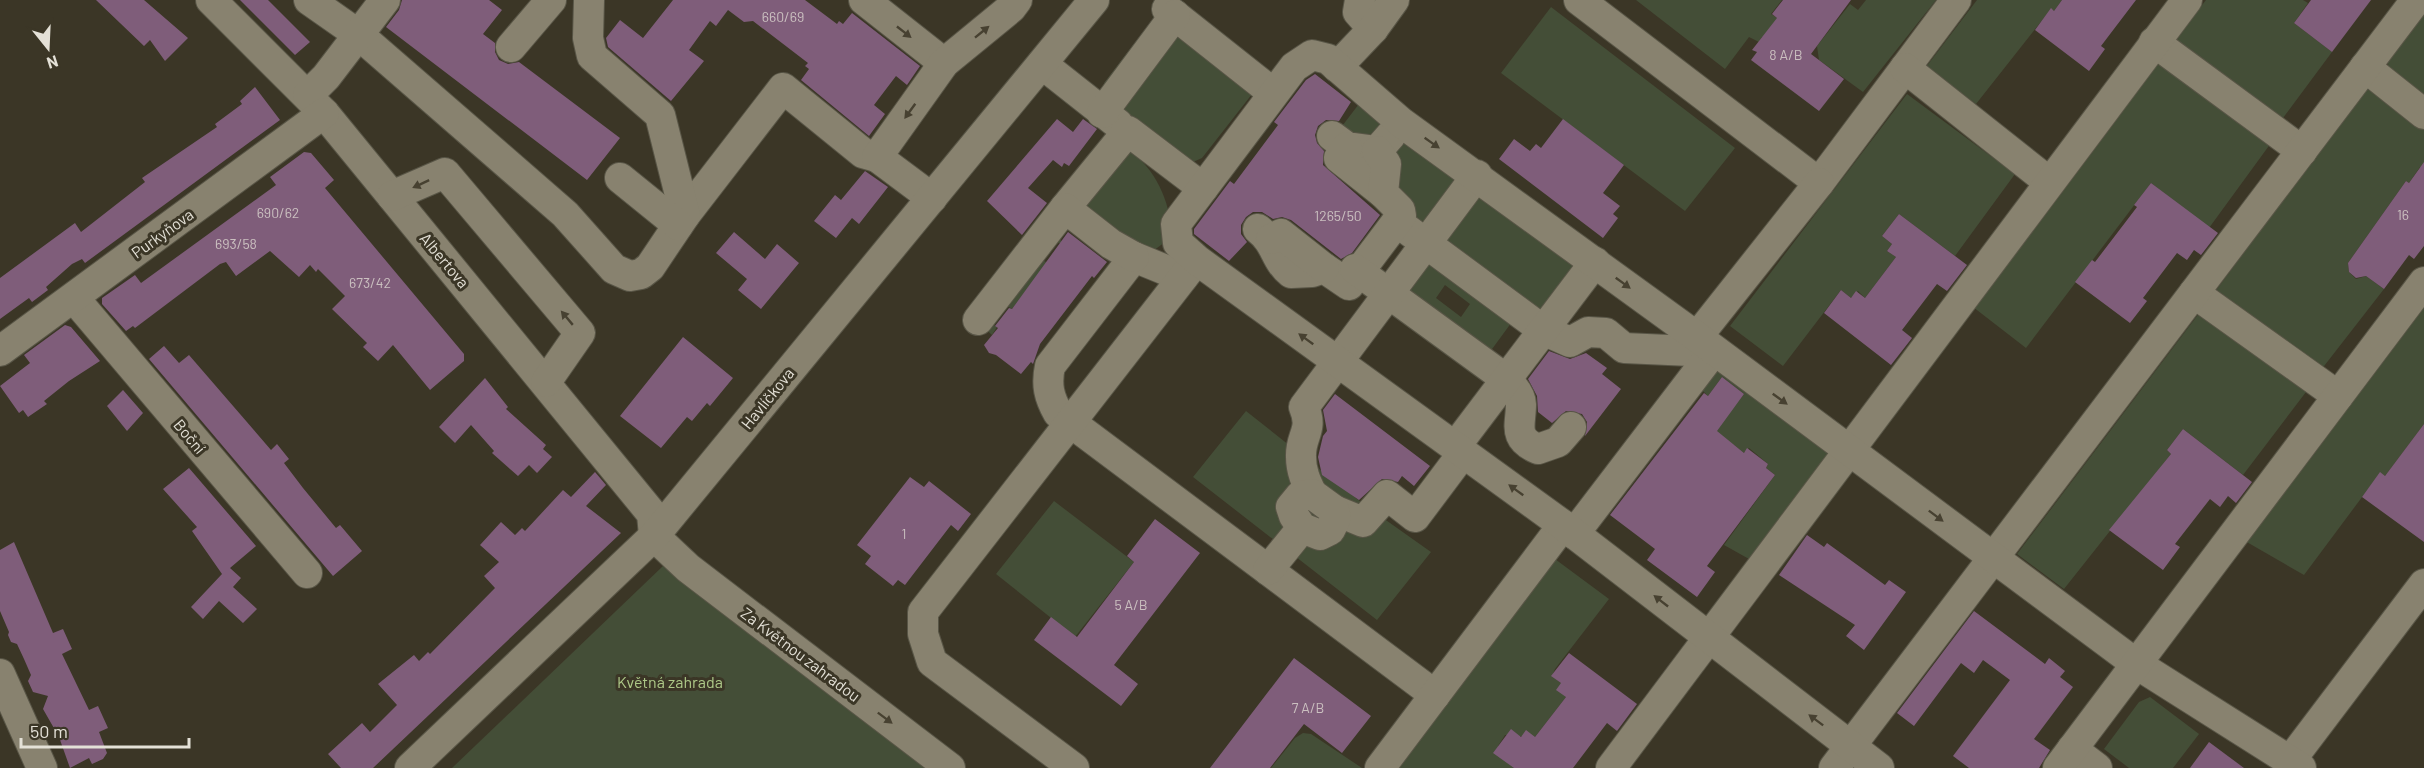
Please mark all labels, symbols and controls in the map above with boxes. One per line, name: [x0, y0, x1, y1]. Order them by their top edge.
house number: 660/69: [762, 8, 804, 25]
north arrow: [18, 18, 78, 78]
one-way arrow: [896, 25, 912, 38]
one-way arrow: [974, 26, 990, 39]
house number: 8 A/B: [1769, 46, 1803, 63]
text: N: [45, 52, 61, 73]
one-way arrow: [904, 102, 916, 118]
one-way arrow: [1423, 137, 1439, 149]
one-way arrow: [412, 179, 429, 188]
street label: Purkyňova: [127, 204, 197, 262]
house number: 690/62: [257, 204, 299, 221]
house number: 16: [2397, 206, 2409, 223]
house number: 1265/50: [1314, 207, 1362, 224]
street label: Albertova: [416, 229, 474, 291]
house number: 693/58: [215, 235, 257, 252]
house number: 673/42: [349, 274, 391, 291]
one-way arrow: [1615, 277, 1631, 289]
one-way arrow: [561, 311, 574, 326]
one-way arrow: [1299, 333, 1315, 345]
street label: Havlíčkova: [737, 364, 797, 432]
one-way arrow: [1771, 393, 1787, 405]
street label: Boční: [170, 415, 210, 458]
one-way arrow: [1508, 485, 1523, 497]
one-way arrow: [1927, 510, 1943, 522]
house number: 1: [902, 525, 906, 542]
one-way arrow: [1654, 595, 1670, 607]
house number: 5 A/B: [1114, 596, 1148, 613]
street label: Za Květnou zahradou: [738, 603, 864, 705]
park label: Květná zahrada: [617, 672, 723, 691]
house number: 7 A/B: [1292, 699, 1324, 716]
scale bar: [21, 711, 189, 749]
one-way arrow: [877, 712, 893, 725]
one-way arrow: [1808, 713, 1824, 726]
text: 50 m: [30, 720, 68, 742]

